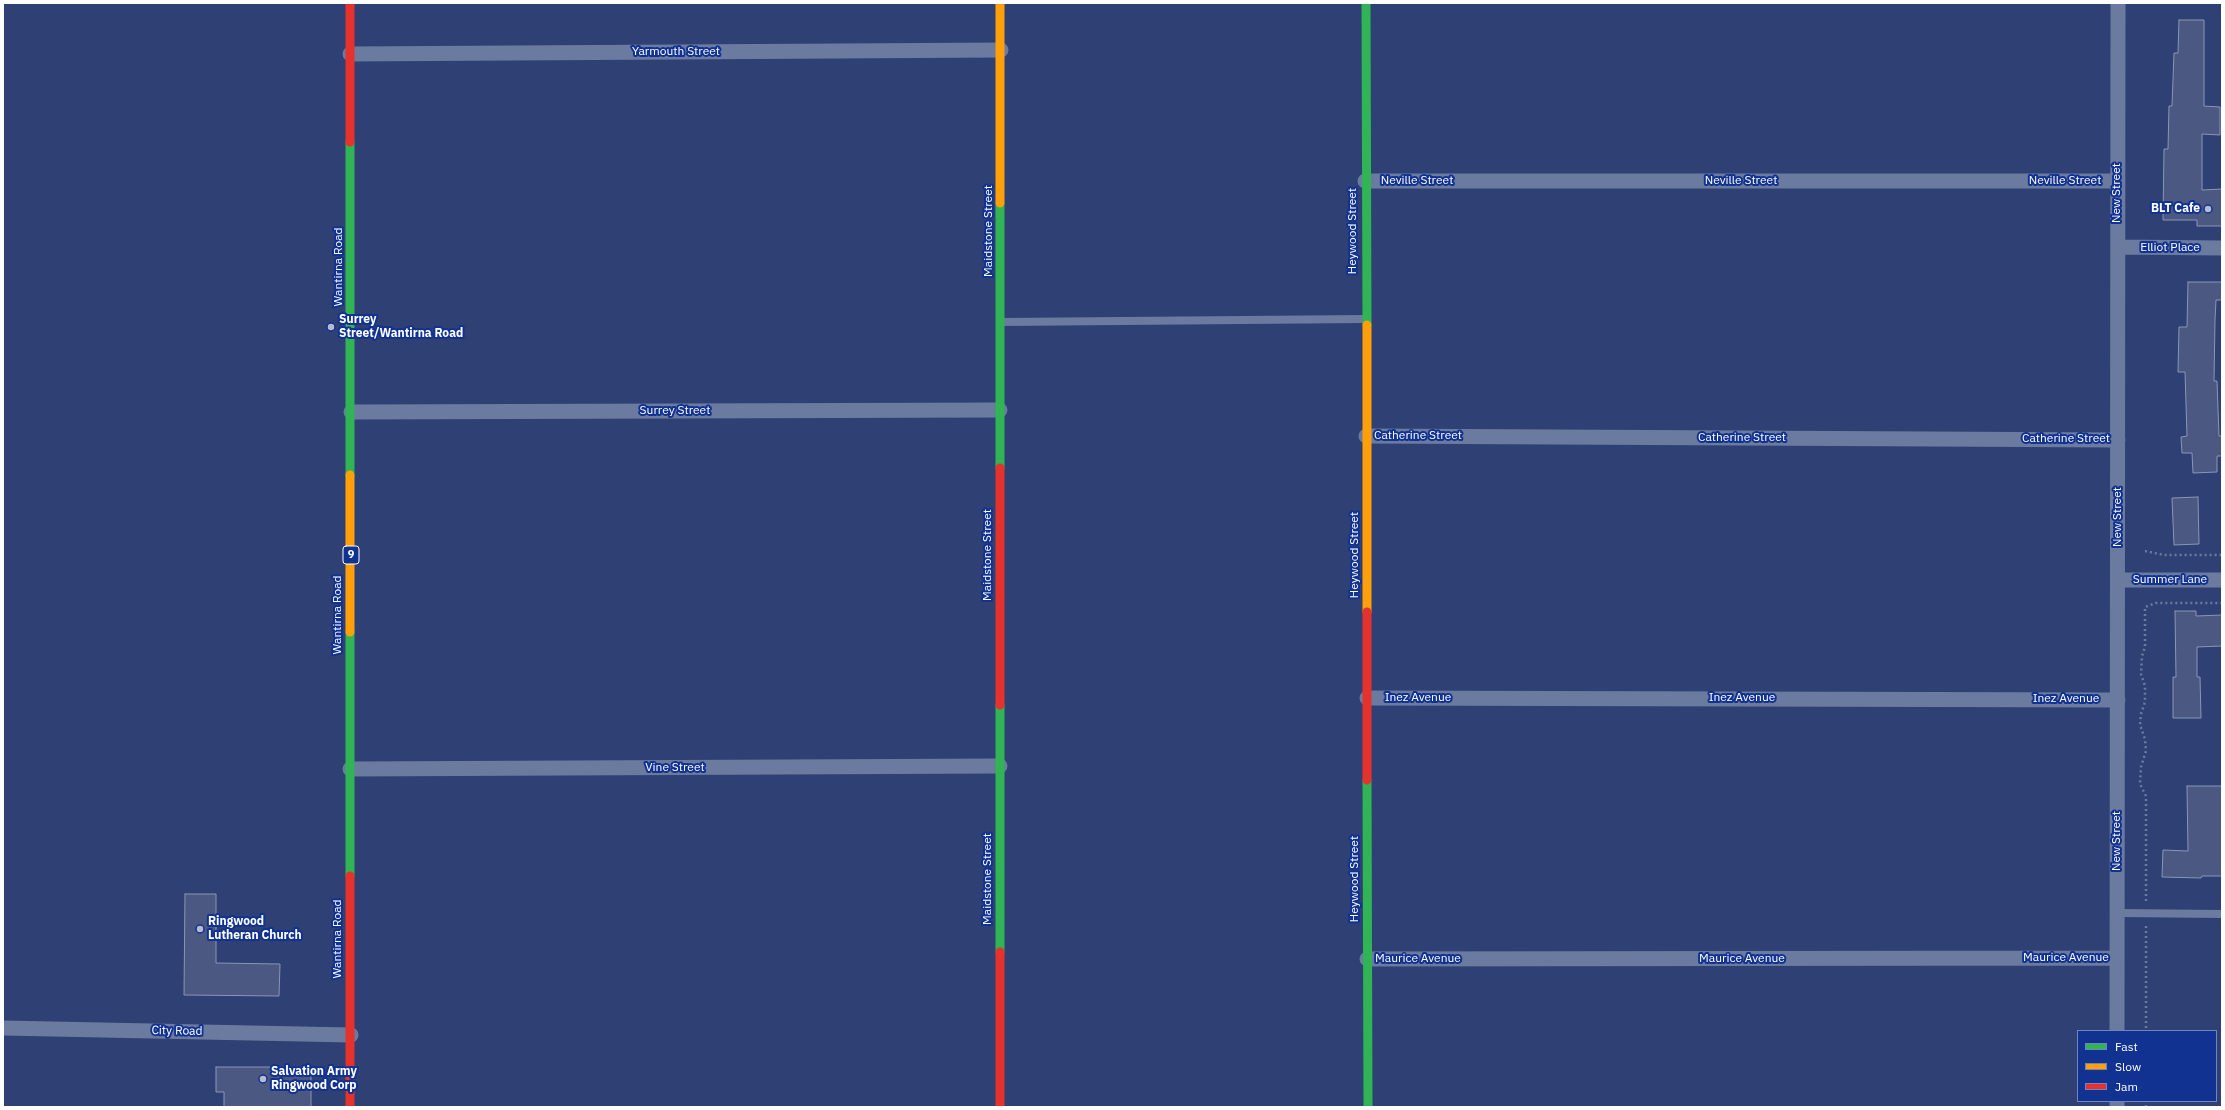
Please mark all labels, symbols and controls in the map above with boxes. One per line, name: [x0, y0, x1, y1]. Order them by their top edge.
street label: Yarmouth Street: [632, 45, 720, 59]
street label: New Street: [2110, 163, 2124, 223]
street label: Neville Street: [1381, 174, 1453, 188]
street label: Neville Street: [1705, 174, 1777, 188]
street label: Neville Street: [2029, 174, 2101, 188]
street label: Maidstone Street: [982, 185, 996, 277]
street label: Heywood Street: [1346, 188, 1360, 274]
place label: BLT Cafe: [2151, 202, 2200, 216]
marker: BLT Cafe: [2203, 204, 2213, 214]
street label: Wantirna Road: [332, 227, 346, 307]
street label: Elliot Place: [2140, 241, 2200, 255]
place label: Surrey Street/Wantirna Road: [339, 313, 463, 341]
marker: Surrey Street/Wantirna Road: [326, 322, 336, 332]
street label: Surrey Street: [640, 404, 710, 418]
street label: Catherine Street: [1374, 429, 1462, 443]
street label: Catherine Street: [1698, 431, 1786, 445]
street label: Catherine Street: [2022, 432, 2110, 446]
street label: New Street: [2111, 487, 2125, 547]
street label: Maidstone Street: [981, 509, 995, 601]
street label: Heywood Street: [1348, 512, 1362, 598]
road number: 9: [343, 546, 359, 564]
street label: Summer Lane: [2133, 573, 2207, 587]
street label: Wantirna Road: [331, 575, 345, 655]
street label: Inez Avenue: [1385, 691, 1451, 705]
street label: Inez Avenue: [1709, 691, 1775, 705]
street label: Inez Avenue: [2033, 692, 2099, 706]
street label: Vine Street: [645, 761, 705, 775]
street label: New Street: [2110, 811, 2124, 871]
street label: Maidstone Street: [981, 833, 995, 925]
street label: Heywood Street: [1348, 836, 1362, 922]
street label: Wantirna Road: [331, 899, 345, 979]
place label: Ringwood Lutheran Church: [208, 915, 302, 943]
marker: Ringwood Lutheran Church: [195, 924, 205, 934]
street label: Maurice Avenue: [2023, 951, 2109, 965]
street label: Maurice Avenue: [1375, 952, 1461, 966]
street label: Maurice Avenue: [1699, 952, 1785, 966]
street label: City Road: [151, 1023, 203, 1039]
legend: [2077, 1030, 2217, 1102]
text: Fast: [2115, 1039, 2138, 1054]
text: Slow: [2115, 1059, 2141, 1074]
place label: Salvation Army Ringwood Corp: [271, 1065, 357, 1093]
marker: Salvation Army Ringwood Corp: [258, 1074, 268, 1084]
text: Jam: [2115, 1079, 2138, 1094]

